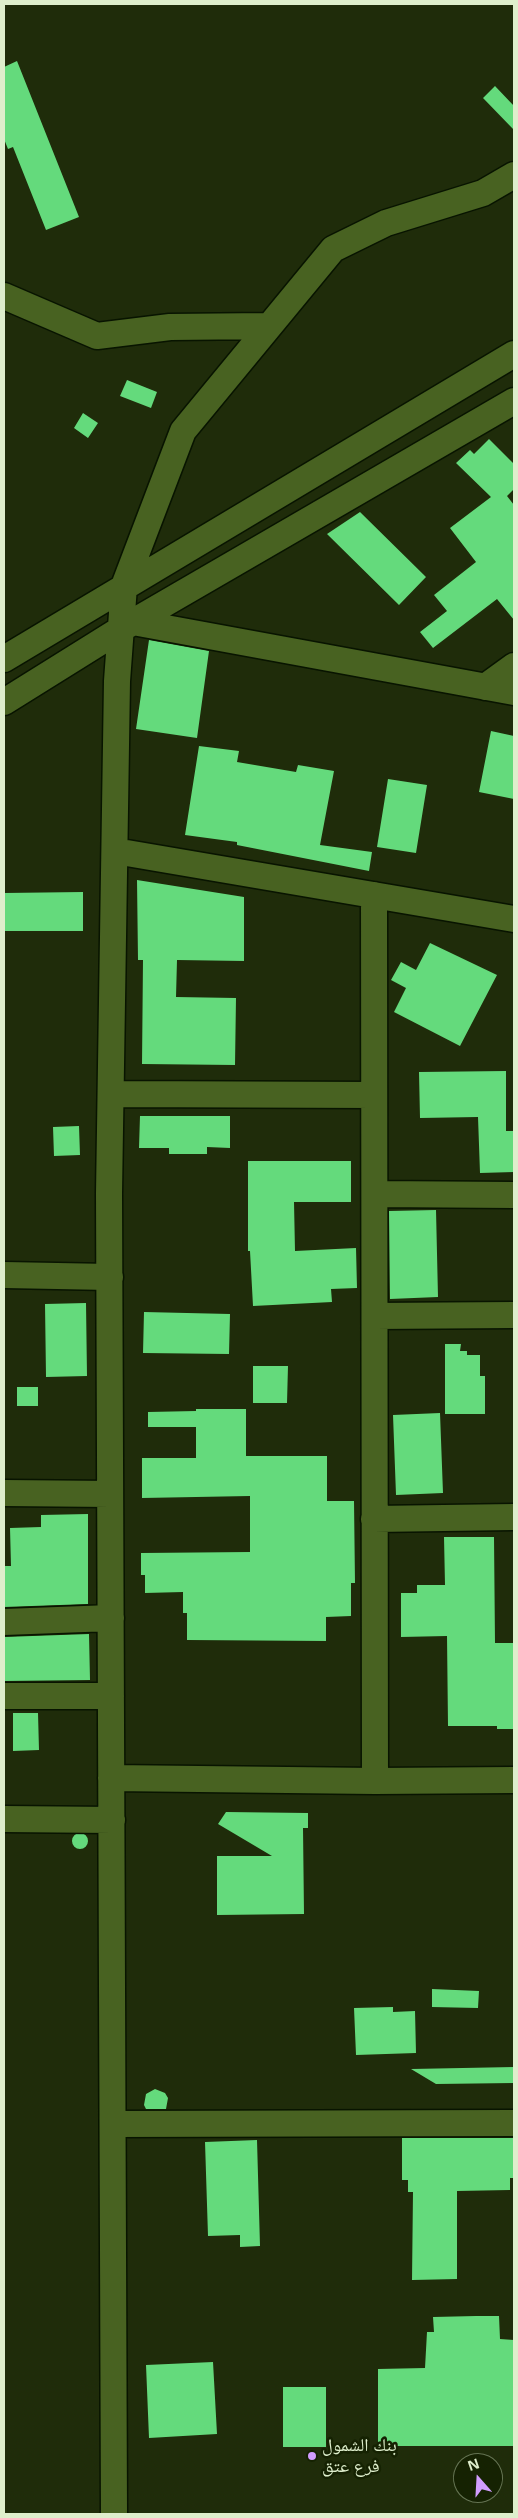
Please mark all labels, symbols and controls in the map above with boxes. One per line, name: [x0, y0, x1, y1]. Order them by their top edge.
place label: بنك الشمول فرع عتق: [322, 2435, 397, 2478]
marker: بنك الشمول فرع عتق: [306, 2450, 318, 2462]
north arrow: [453, 2453, 503, 2503]
text: N: [465, 2453, 482, 2475]

